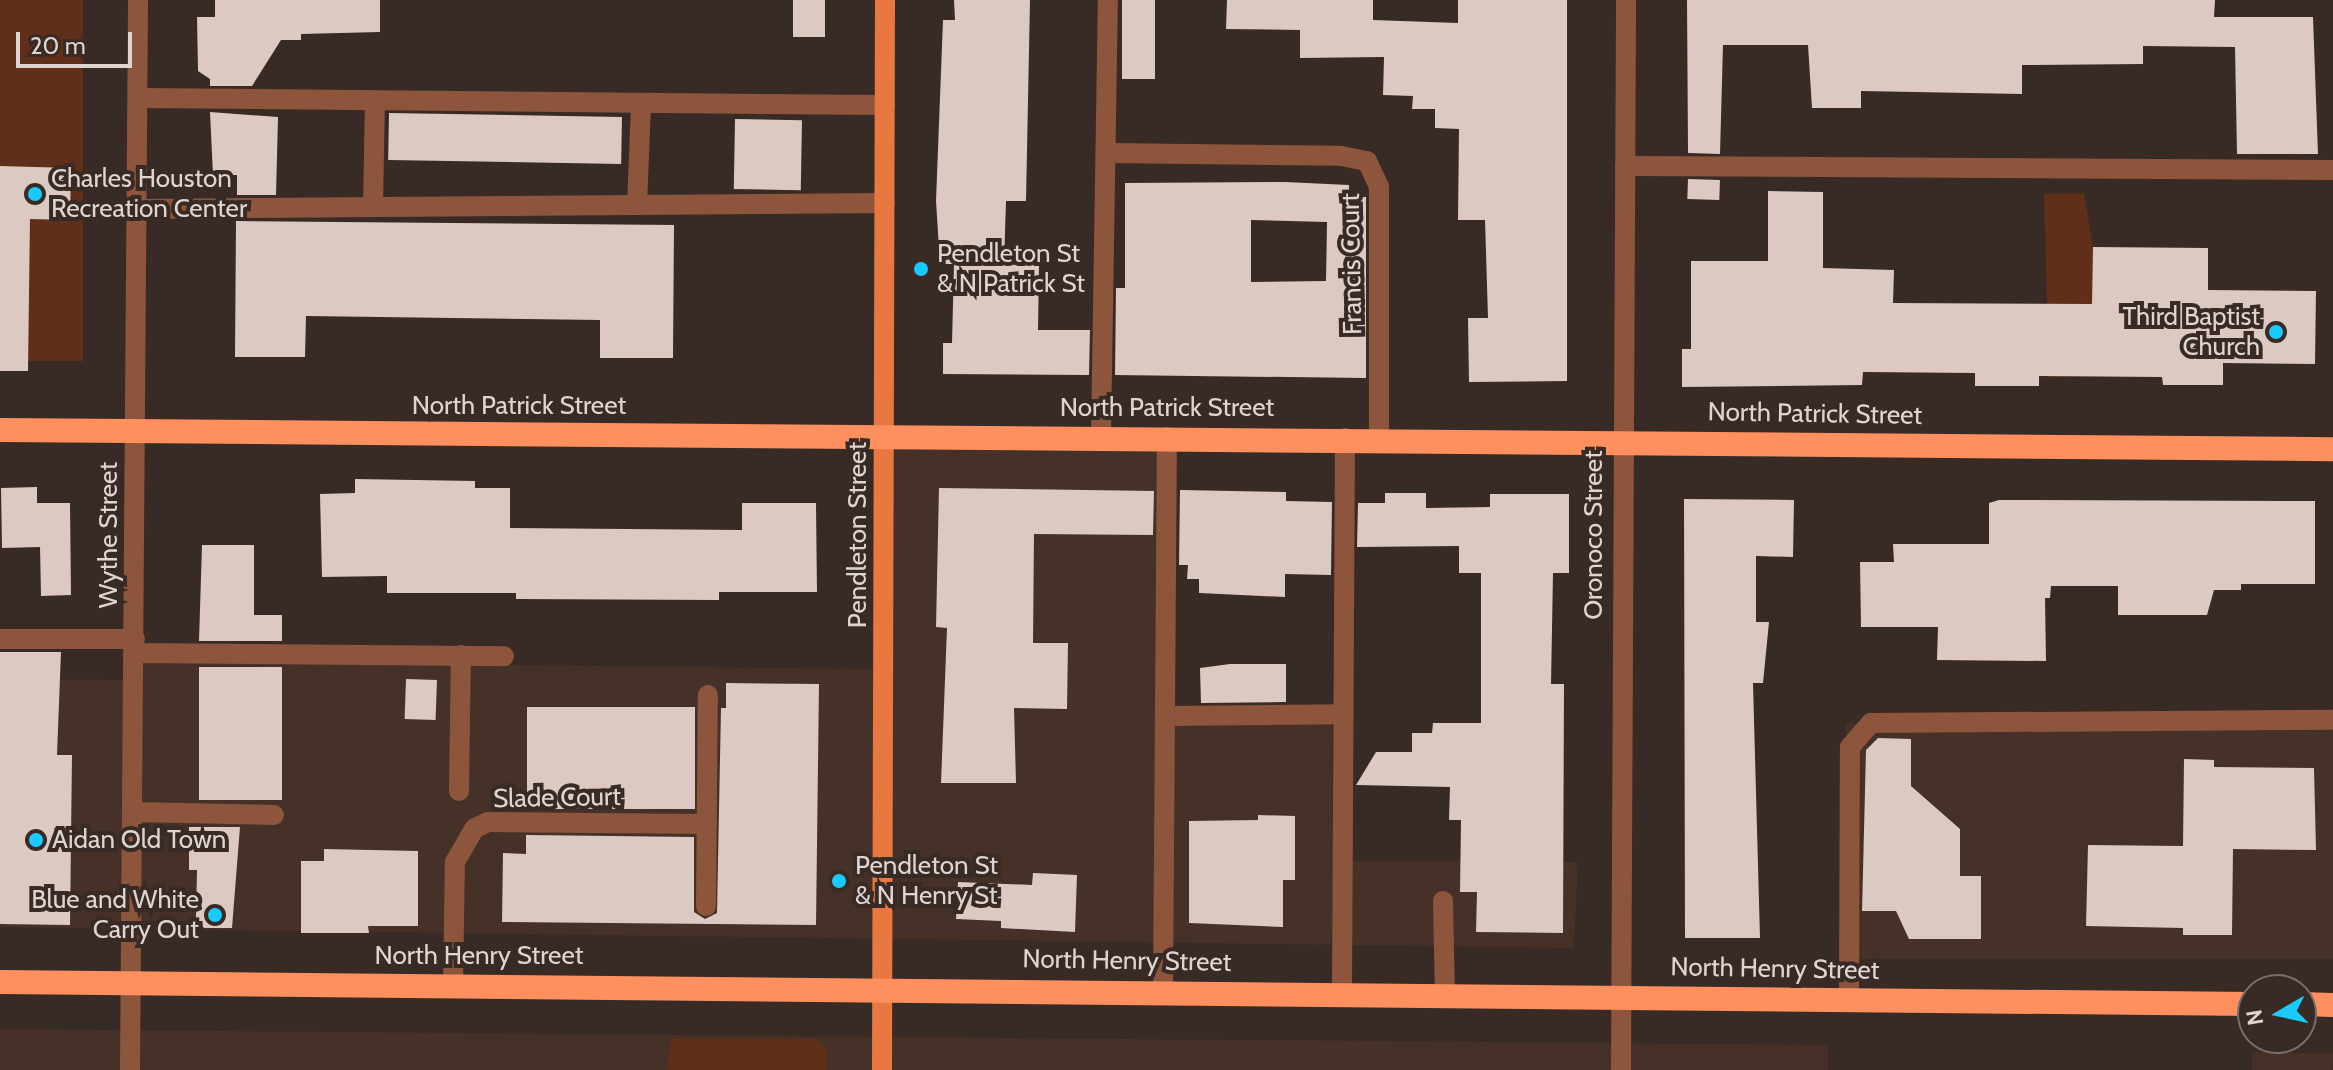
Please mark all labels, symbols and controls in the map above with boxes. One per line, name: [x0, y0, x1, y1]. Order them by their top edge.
scale bar: [20, 16, 136, 66]
text: 20 m: [30, 31, 86, 60]
place label: Charles Houston Recreation Center: [51, 163, 247, 224]
marker: Charles Houston Recreation Center: [26, 185, 44, 203]
street label: Francis Court: [1335, 193, 1369, 335]
place label: Pendleton St & N Patrick St: [937, 238, 1085, 300]
marker: Pendleton St & N Patrick St: [912, 260, 930, 278]
place label: Third Baptist Church: [2122, 301, 2260, 362]
marker: Third Baptist Church: [2267, 323, 2285, 341]
street label: North Patrick Street: [412, 390, 626, 422]
street label: North Patrick Street: [1060, 392, 1274, 424]
street label: North Patrick Street: [1707, 397, 1923, 431]
street label: Pendleton Street: [842, 442, 874, 628]
street label: Oronoco Street: [1578, 450, 1610, 620]
street label: Wythe Street: [93, 462, 125, 608]
street label: Slade Court: [493, 781, 621, 815]
place label: Aidan Old Town: [52, 824, 226, 856]
marker: Aidan Old Town: [27, 831, 45, 849]
place label: Pendleton St & N Henry St: [855, 850, 998, 912]
marker: Pendleton St & N Henry St: [830, 872, 848, 890]
place label: Blue and White Carry Out: [31, 884, 199, 946]
marker: Blue and White Carry Out: [206, 906, 224, 924]
street label: North Henry Street: [374, 940, 584, 972]
street label: North Henry Street: [1022, 944, 1232, 978]
street label: North Henry Street: [1670, 952, 1880, 986]
north arrow: [2237, 974, 2317, 1054]
text: N: [2240, 1008, 2269, 1027]

